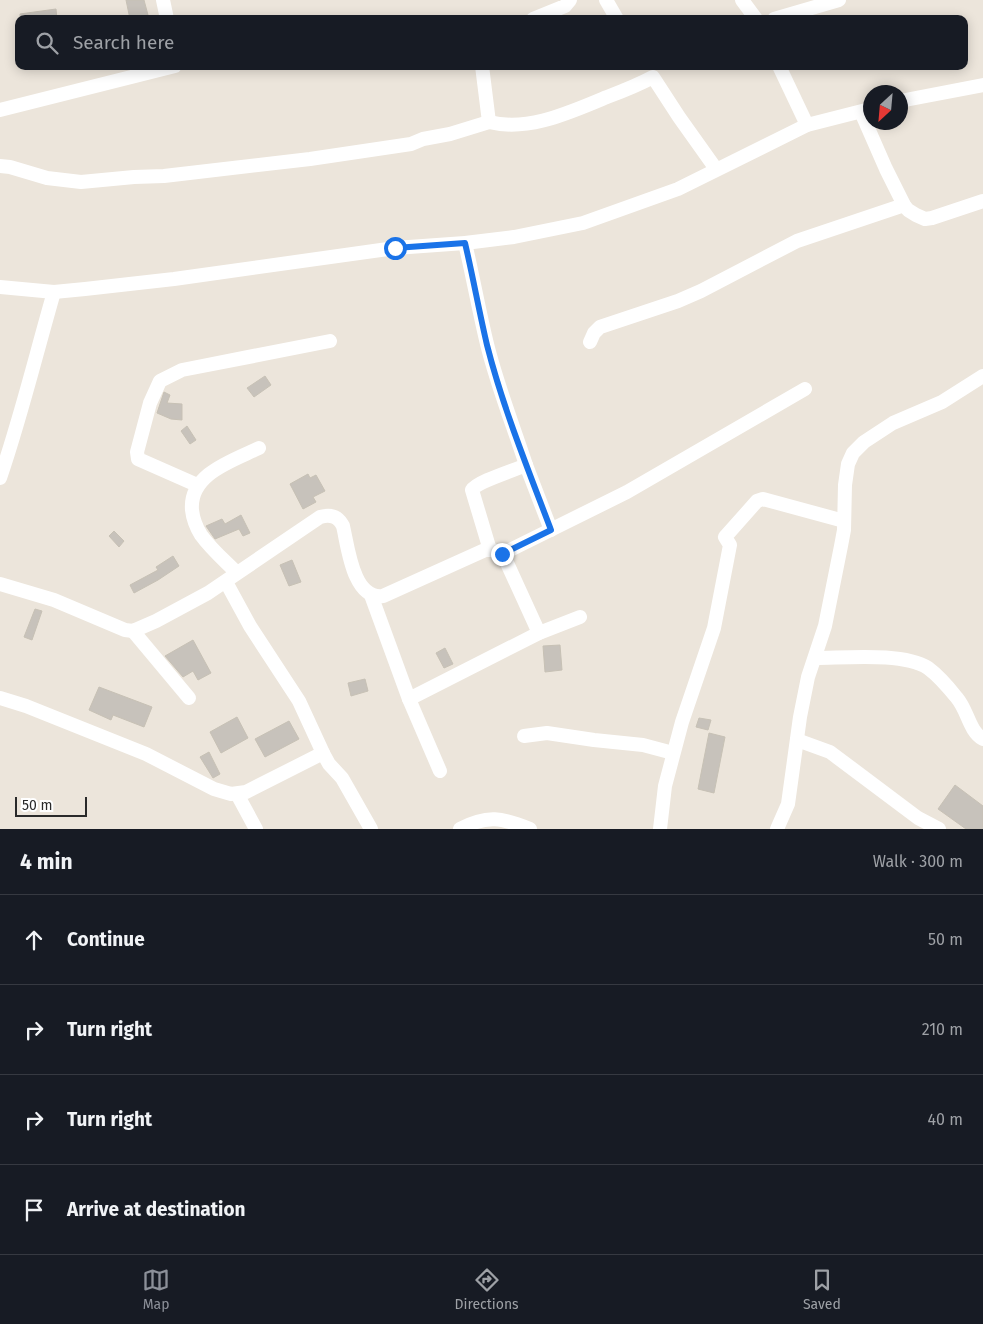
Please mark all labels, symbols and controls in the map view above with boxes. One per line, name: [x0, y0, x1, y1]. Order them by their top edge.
search box: [15, 15, 968, 70]
icon: search: [33, 29, 61, 57]
text: Search here: [73, 31, 174, 54]
north arrow: [863, 85, 908, 130]
route start: [384, 237, 407, 260]
route end: [491, 543, 514, 566]
scale bar: [15, 794, 88, 817]
text: 50 m: [22, 797, 53, 814]
text: 4 min: [20, 849, 73, 875]
text: Walk · 300 m: [873, 852, 963, 871]
icon: ahead: [20, 926, 48, 954]
text: Continue: [67, 928, 145, 951]
text: 50 m: [928, 930, 963, 949]
icon: right: [20, 1016, 48, 1044]
text: Turn right: [67, 1018, 152, 1041]
text: 210 m: [922, 1020, 963, 1039]
icon: right: [20, 1106, 48, 1134]
text: Turn right: [67, 1108, 152, 1131]
text: 40 m: [928, 1110, 963, 1129]
icon: arrive: [20, 1196, 48, 1224]
text: Arrive at destination: [67, 1198, 246, 1221]
tab: Map: [142, 1266, 170, 1313]
tab: Directions: [454, 1266, 519, 1313]
tab: Saved: [803, 1266, 841, 1313]

